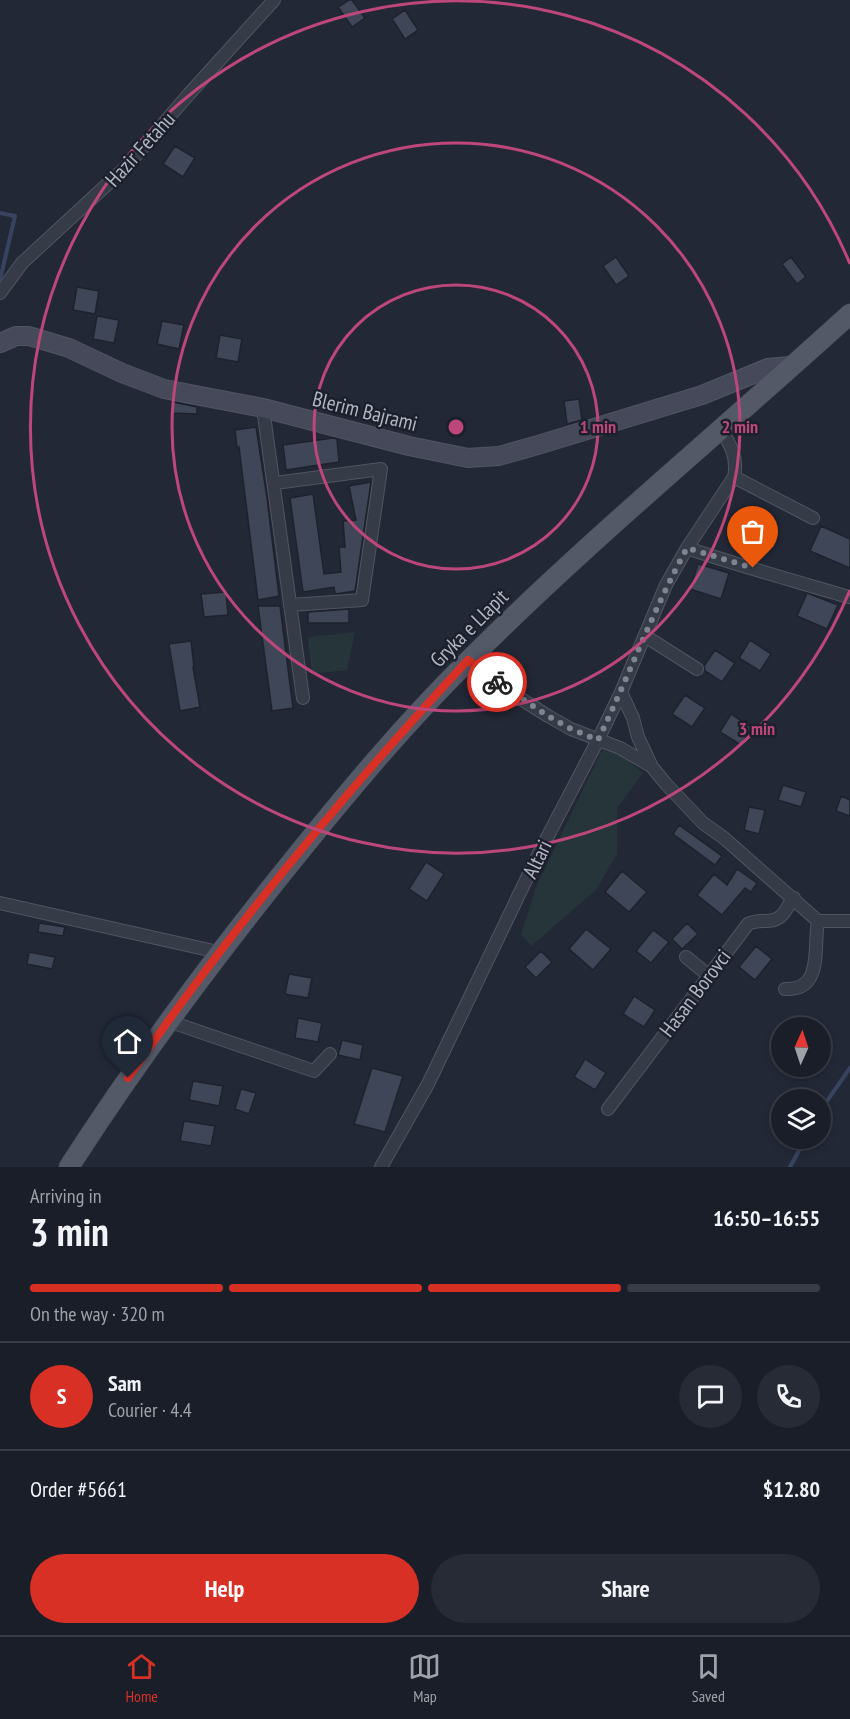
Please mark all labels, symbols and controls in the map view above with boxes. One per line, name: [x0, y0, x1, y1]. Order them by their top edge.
street label: Hazir Fetahu: [99, 106, 181, 192]
street label: Blerim Bajrami: [310, 385, 420, 437]
text: 1 min: [580, 415, 616, 438]
text: 2 min: [722, 415, 758, 438]
centre of rings: [446, 417, 466, 437]
pin: [727, 506, 778, 568]
icon: bag: [736, 515, 769, 548]
street label: Gryka e Llapit: [424, 583, 514, 673]
courier: [467, 652, 527, 712]
icon: bike: [481, 666, 514, 699]
text: 3 min: [739, 717, 775, 740]
street label: Altari: [516, 835, 558, 883]
street label: Hasan Borovci: [653, 944, 737, 1042]
pin: [102, 1016, 153, 1078]
north arrow: [771, 1017, 831, 1077]
map controls: [771, 1017, 831, 1149]
icon: home: [111, 1025, 144, 1058]
button: layers: [771, 1089, 831, 1149]
text: Arriving in: [30, 1183, 102, 1209]
text: 16:50–16:55: [713, 1204, 820, 1232]
text: 3 min: [30, 1206, 109, 1257]
text: On the way · 320 m: [30, 1301, 165, 1327]
button: chat: [679, 1365, 742, 1428]
button: phone: [757, 1365, 820, 1428]
text: Sam: [108, 1369, 141, 1397]
text: S: [57, 1382, 66, 1410]
text: Courier · 4.4: [108, 1397, 192, 1423]
text: Order #5661: [30, 1475, 127, 1503]
text: $12.80: [763, 1475, 820, 1503]
button: Help: [30, 1554, 419, 1623]
button: Share: [431, 1554, 820, 1623]
tab: Home: [125, 1650, 158, 1706]
tab: Map: [408, 1650, 441, 1706]
tab: Saved: [692, 1650, 725, 1706]

